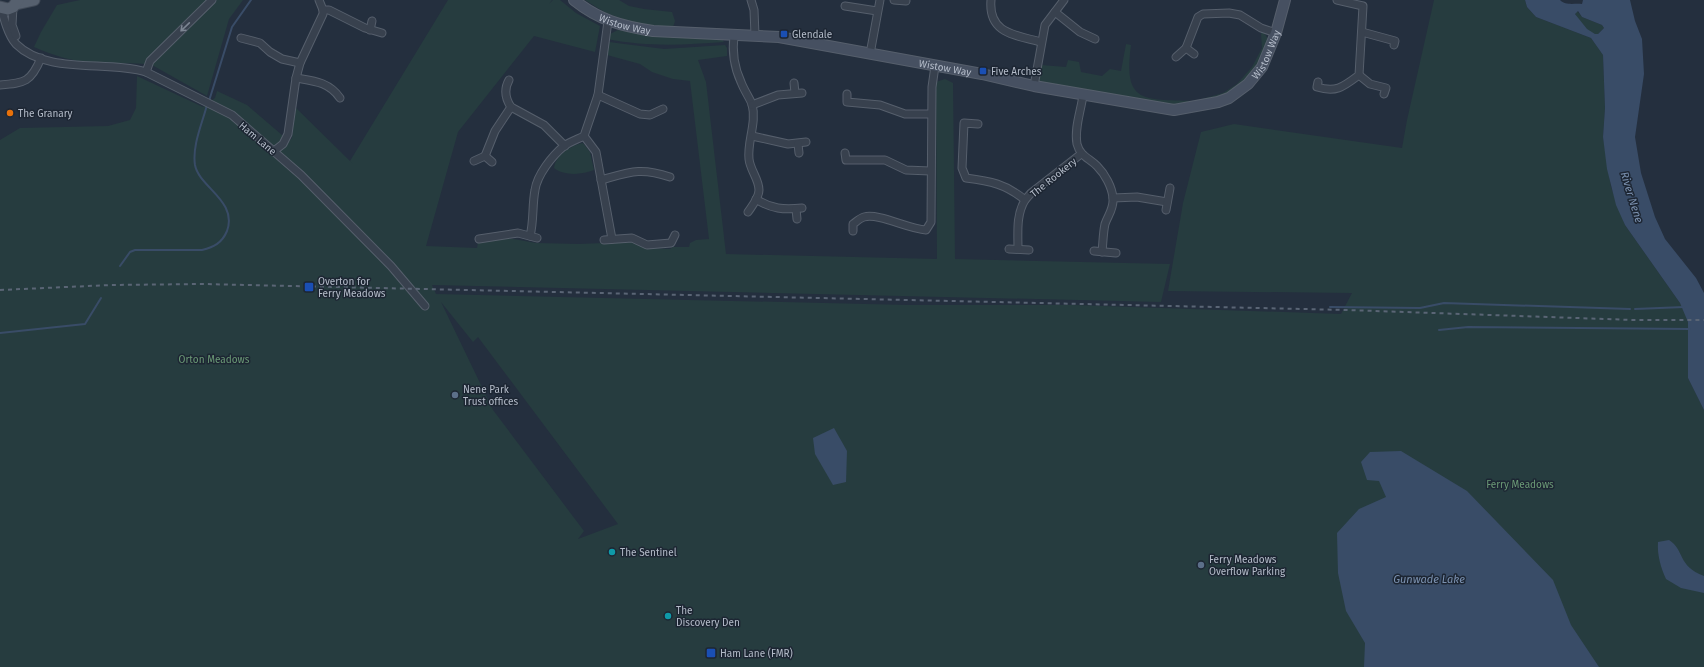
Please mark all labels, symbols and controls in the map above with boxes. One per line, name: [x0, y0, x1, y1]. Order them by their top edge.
street label: Wistow Way: [597, 12, 651, 38]
one-way arrow: [180, 22, 190, 32]
marker: Glendale: [779, 29, 789, 39]
place label: Glendale: [792, 29, 832, 41]
street label: Wistow Way: [1250, 29, 1284, 82]
street label: Wistow Way: [918, 58, 972, 79]
marker: Five Arches: [978, 66, 988, 76]
place label: Five Arches: [991, 66, 1042, 78]
marker: The Granary: [5, 108, 15, 118]
place label: The Granary: [18, 108, 73, 120]
street label: Ham Lane: [236, 120, 278, 158]
street label: The Rookery: [1028, 155, 1079, 200]
water label: River Nene: [1618, 170, 1646, 225]
place label: Overton for Ferry Meadows: [318, 276, 386, 300]
marker: Overton for Ferry Meadows: [303, 281, 315, 293]
park label: Orton Meadows: [179, 354, 250, 366]
place label: Nene Park Trust offices: [463, 384, 518, 408]
marker: Nene Park Trust offices: [450, 390, 460, 400]
park label: Ferry Meadows: [1486, 479, 1554, 491]
marker: The Sentinel: [607, 547, 617, 557]
place label: The Sentinel: [620, 547, 677, 559]
place label: Ferry Meadows Overflow Parking: [1209, 554, 1286, 578]
marker: Ferry Meadows Overflow Parking: [1196, 560, 1206, 570]
water label: Gunwade Lake: [1393, 573, 1465, 586]
place label: The Discovery Den: [676, 605, 740, 629]
marker: The Discovery Den: [663, 611, 673, 621]
marker: Ham Lane (FMR): [705, 647, 717, 659]
place label: Ham Lane (FMR): [720, 647, 793, 660]

